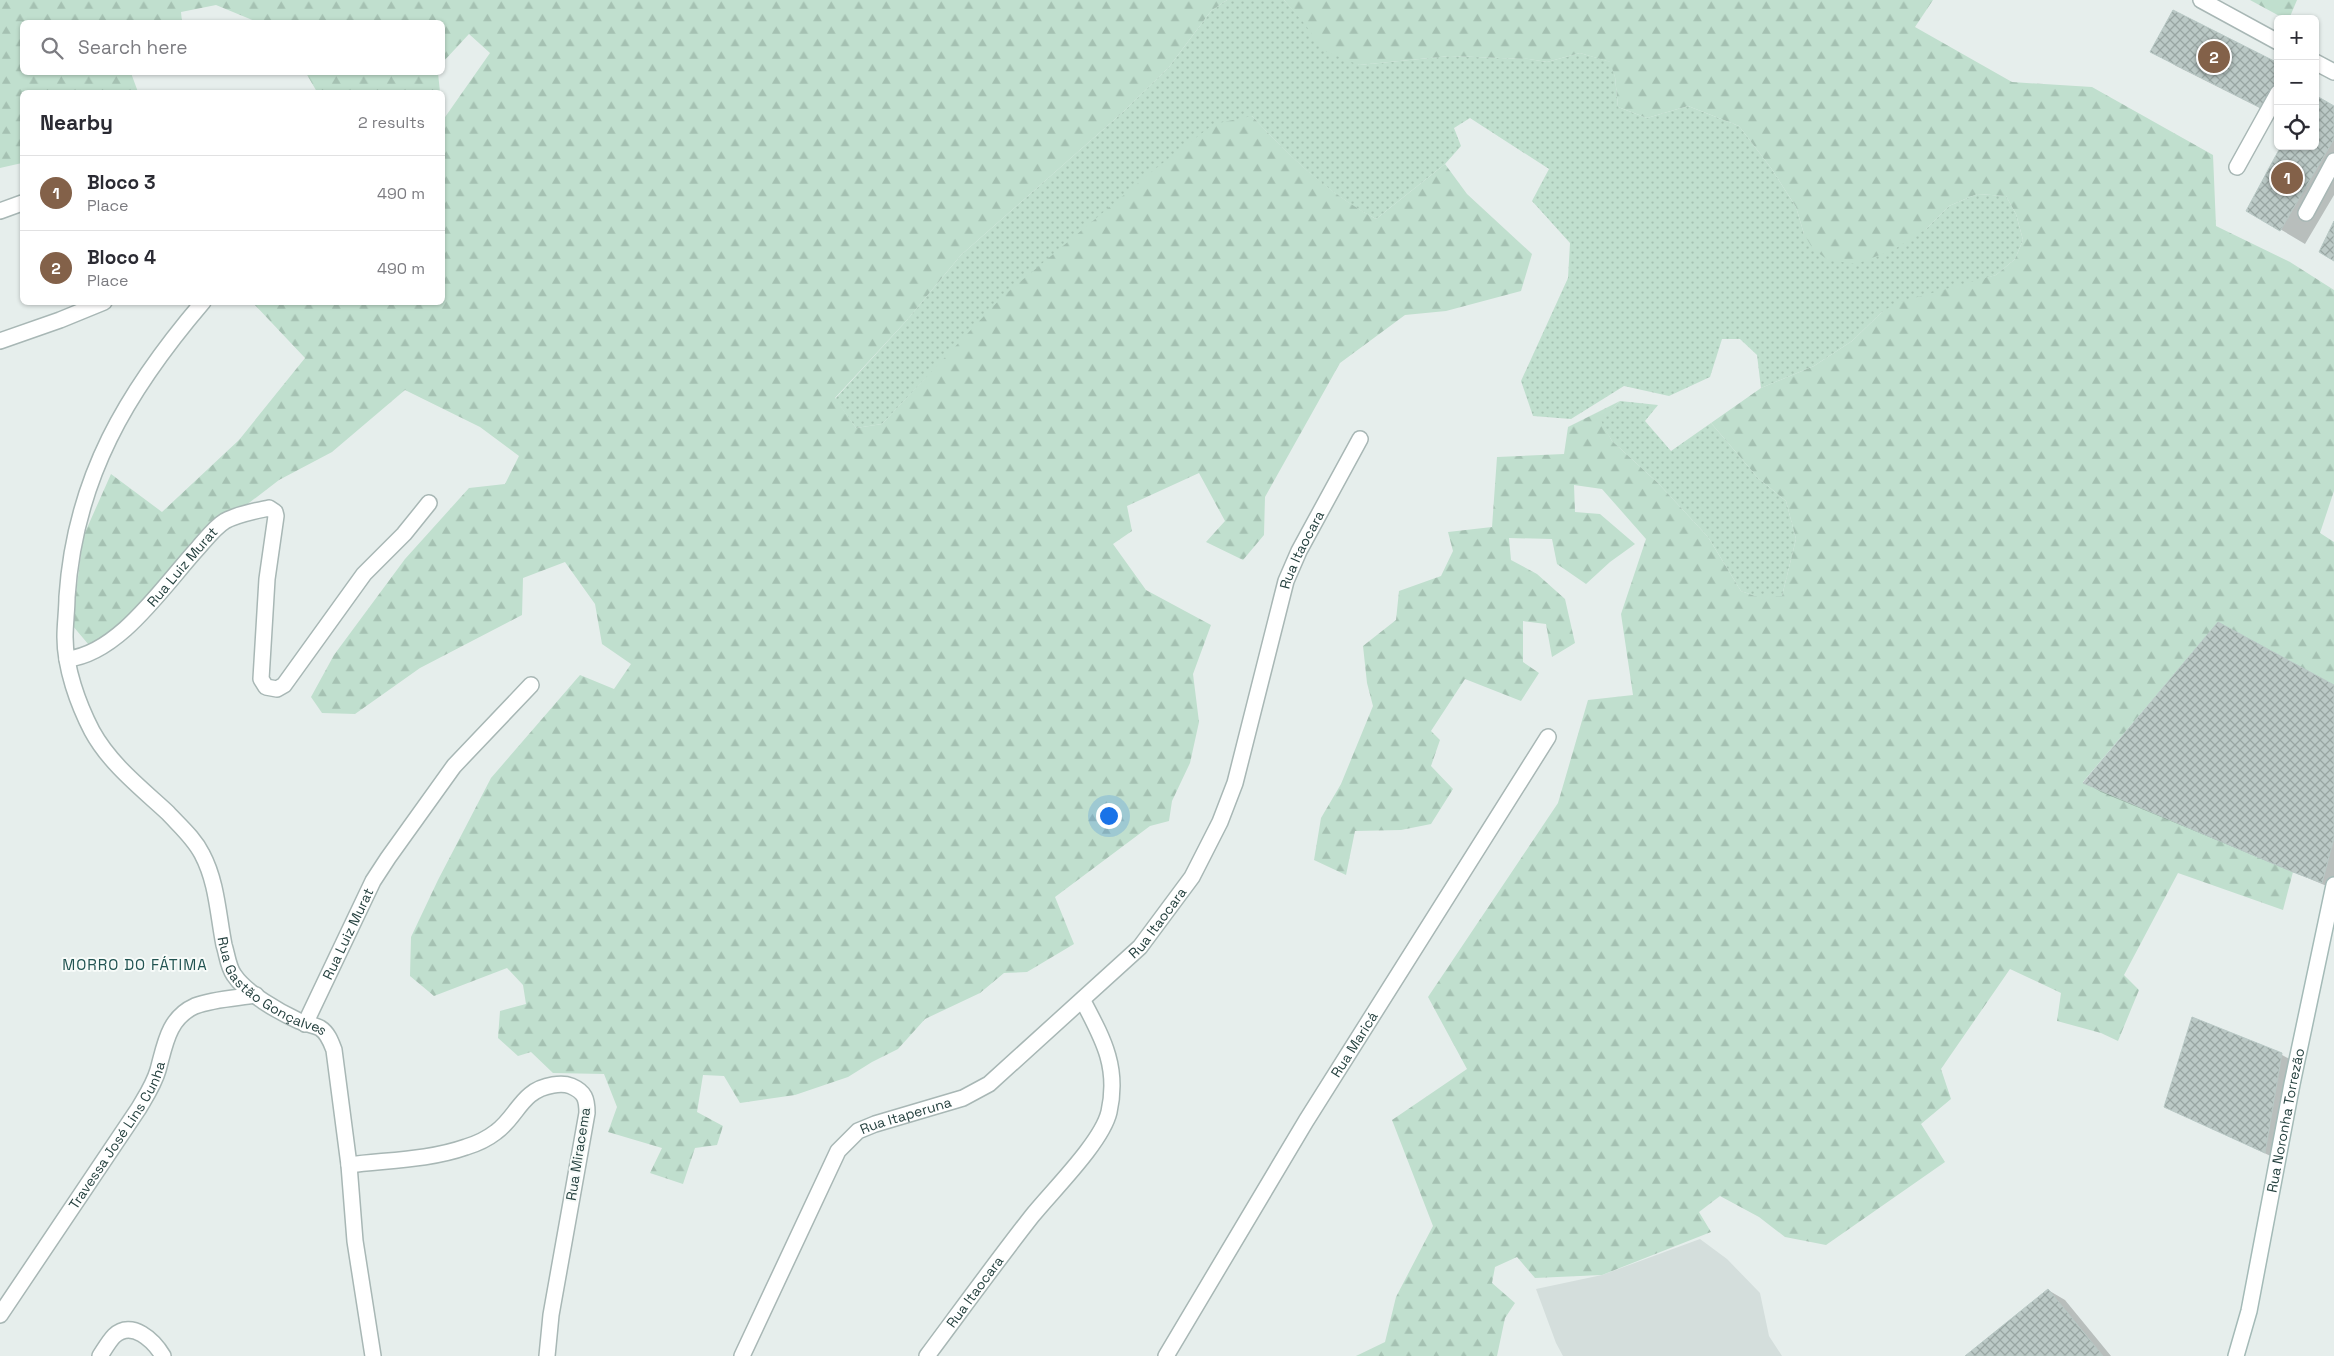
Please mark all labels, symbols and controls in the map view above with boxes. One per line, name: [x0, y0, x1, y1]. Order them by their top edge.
map controls: [2274, 15, 2319, 150]
button: +: [2274, 15, 2319, 60]
search box: [20, 20, 445, 75]
icon: search: [38, 34, 66, 62]
text: Search here: [78, 35, 188, 60]
pin: 2: [2198, 38, 2230, 76]
button: −: [2274, 60, 2319, 105]
button: locate: [2274, 105, 2319, 150]
text: Nearby: [40, 109, 113, 136]
text: 2 results: [358, 112, 425, 133]
pin: 1: [2271, 159, 2303, 197]
text: Bloco 3: [87, 170, 155, 195]
text: 1: [52, 183, 60, 204]
text: 490 m: [377, 183, 425, 204]
text: Place: [87, 195, 129, 216]
text: Bloco 4: [87, 245, 156, 270]
text: 2: [51, 258, 61, 279]
text: 490 m: [377, 258, 425, 279]
text: Place: [87, 270, 129, 291]
street label: Rua Itaocara: [1275, 508, 1328, 591]
street label: Rua Luiz Murat: [143, 523, 221, 610]
your location: [1096, 803, 1122, 829]
street label: Rua Itaocara: [1125, 884, 1190, 962]
street label: Rua Luiz Murat: [318, 885, 377, 982]
street label: Rua Gastão Gonçalves: [214, 935, 331, 1039]
district label: MORRO DO FÁTIMA: [62, 955, 208, 974]
street label: Rua Maricá: [1327, 1008, 1382, 1081]
street label: Rua Noronha Torrezão: [2263, 1046, 2308, 1194]
street label: Travessa José Lins Cunha: [65, 1059, 169, 1213]
street label: Rua Itaperuna: [857, 1093, 954, 1138]
street label: Rua Miracema: [562, 1106, 594, 1202]
street label: Rua Itaocara: [942, 1252, 1007, 1331]

